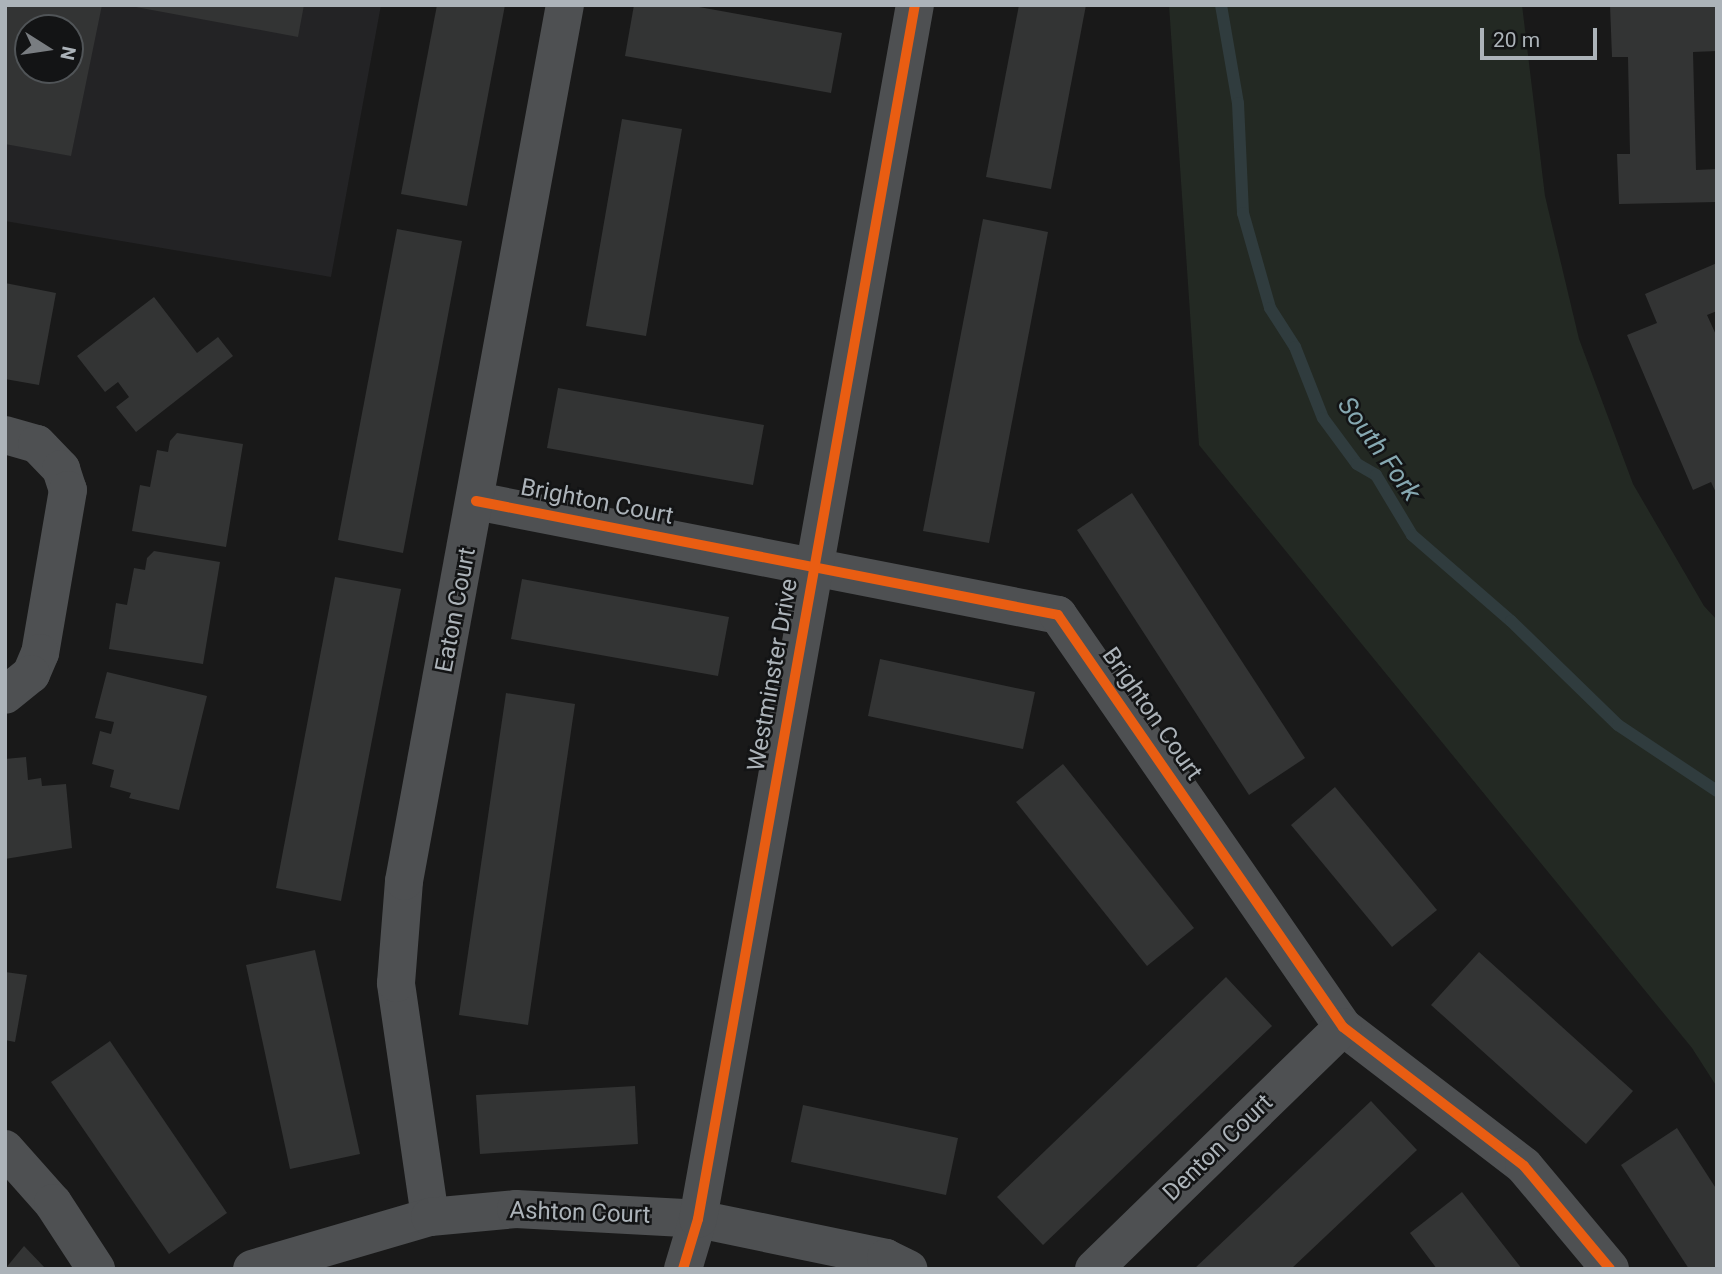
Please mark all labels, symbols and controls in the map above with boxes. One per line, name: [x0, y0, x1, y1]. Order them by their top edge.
north arrow: [14, 14, 84, 84]
scale bar: [1484, 14, 1601, 58]
text: 20 m: [1493, 28, 1540, 52]
text: N: [55, 44, 81, 62]
water label: South Fork: [1331, 391, 1427, 507]
street label: Brighton Court: [518, 473, 676, 531]
street label: Eaton Court: [430, 545, 482, 675]
street label: Westminster Drive: [742, 576, 804, 774]
street label: Brighton Court: [1096, 642, 1208, 786]
street label: Denton Court: [1157, 1089, 1279, 1207]
street label: Ashton Court: [509, 1196, 651, 1230]

